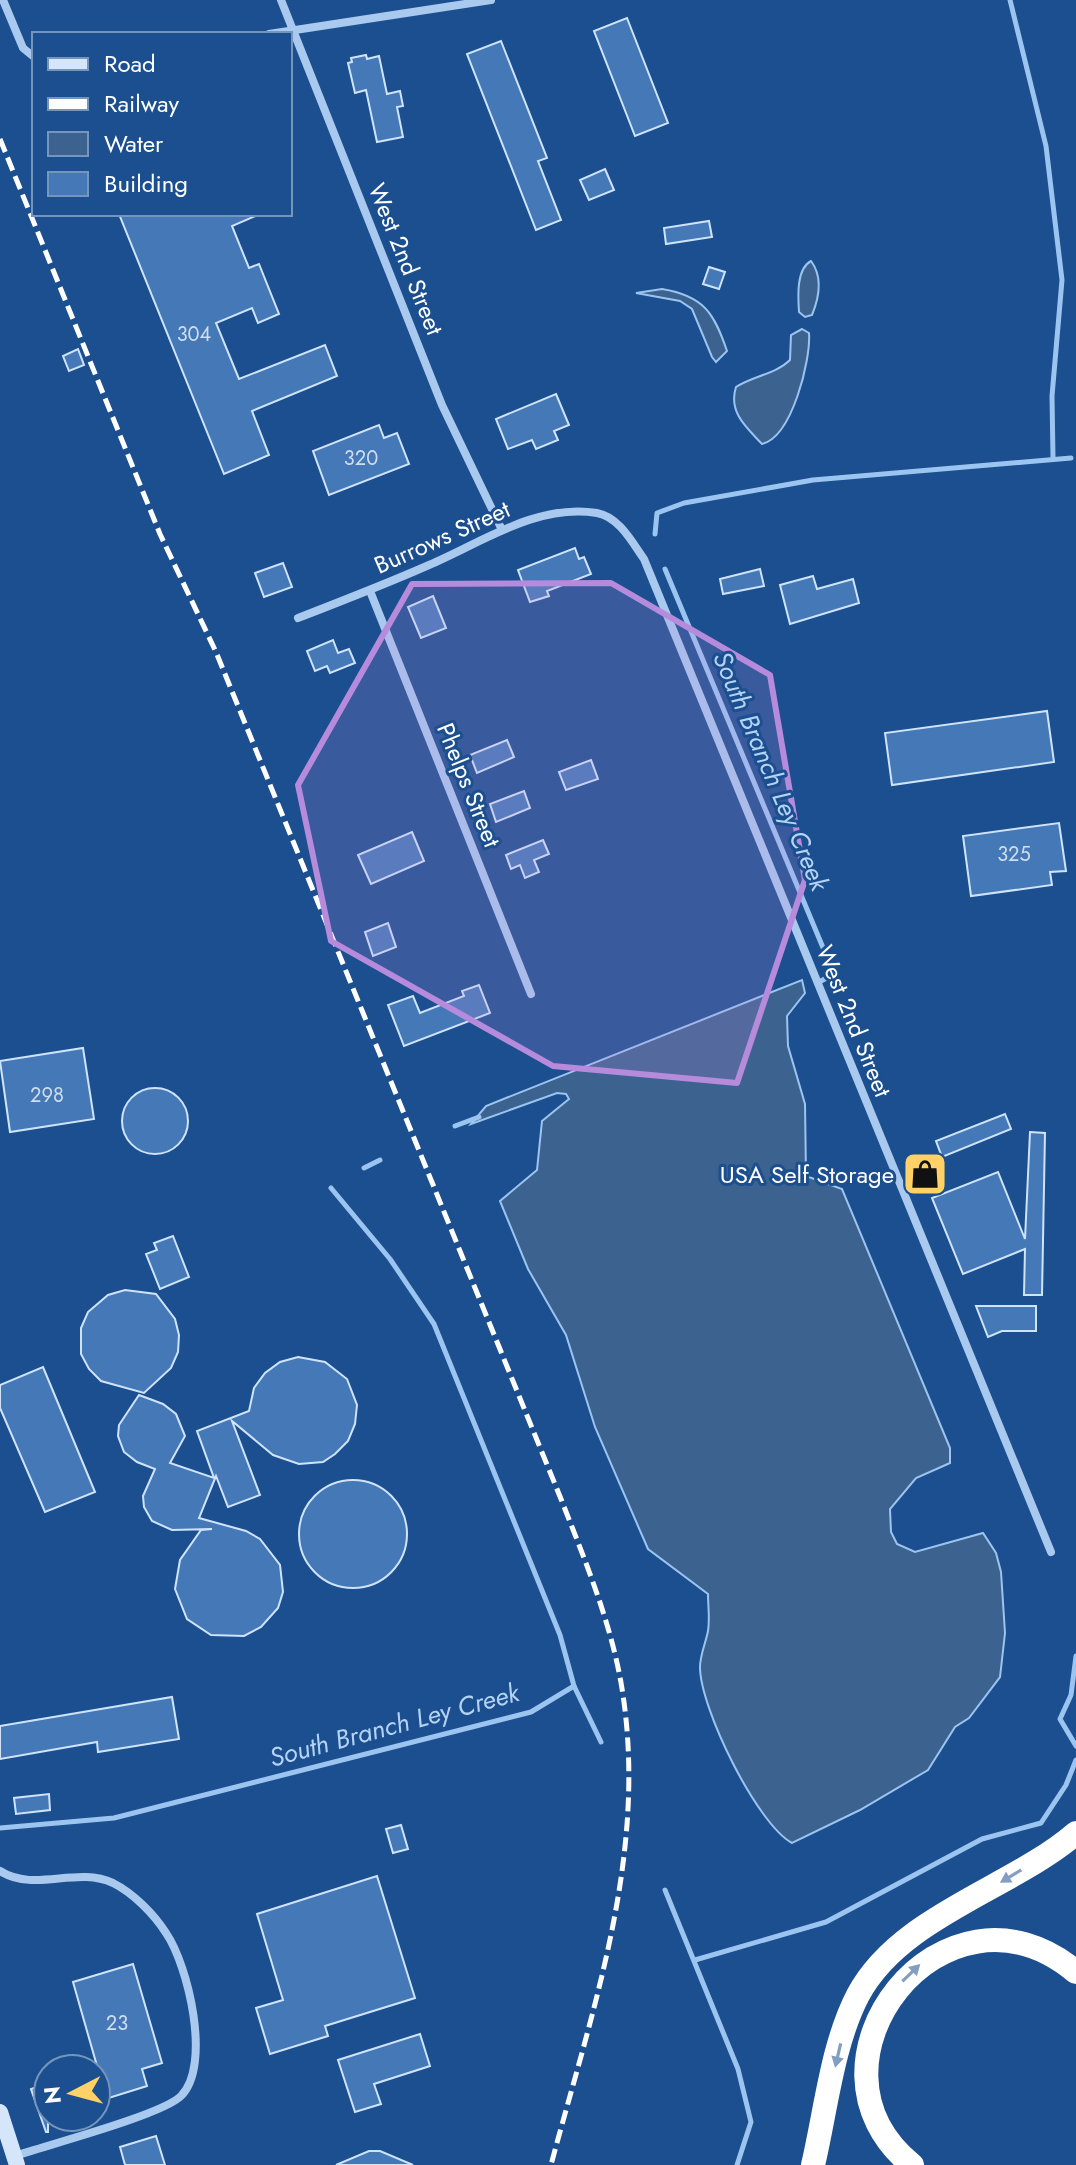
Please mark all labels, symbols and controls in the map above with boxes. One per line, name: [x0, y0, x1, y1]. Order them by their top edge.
legend: [32, 32, 292, 216]
text: Road: [104, 46, 156, 81]
text: Railway: [104, 86, 179, 121]
text: Water: [104, 126, 164, 161]
text: Building: [104, 166, 188, 201]
street label: West 2nd Street: [360, 178, 453, 341]
house number: 304: [177, 320, 212, 349]
house number: 320: [344, 444, 378, 473]
street label: Burrows Street: [369, 491, 516, 583]
water label: South Branch Ley Creek: [703, 645, 839, 898]
street label: Phelps Street: [428, 718, 510, 853]
house number: 325: [997, 840, 1031, 869]
street label: West 2nd Street: [808, 940, 901, 1103]
house number: 298: [30, 1081, 64, 1110]
shop icon: USA Self Storage: [901, 1150, 949, 1198]
place label: USA Self Storage: [720, 1157, 894, 1192]
water label: South Branch Ley Creek: [265, 1673, 525, 1777]
one-way arrow: [1000, 1868, 1022, 1882]
one-way arrow: [901, 1965, 920, 1983]
house number: 23: [106, 2009, 128, 2038]
one-way arrow: [831, 2043, 844, 2068]
north arrow: [32, 2053, 112, 2133]
text: N: [35, 2085, 69, 2105]

